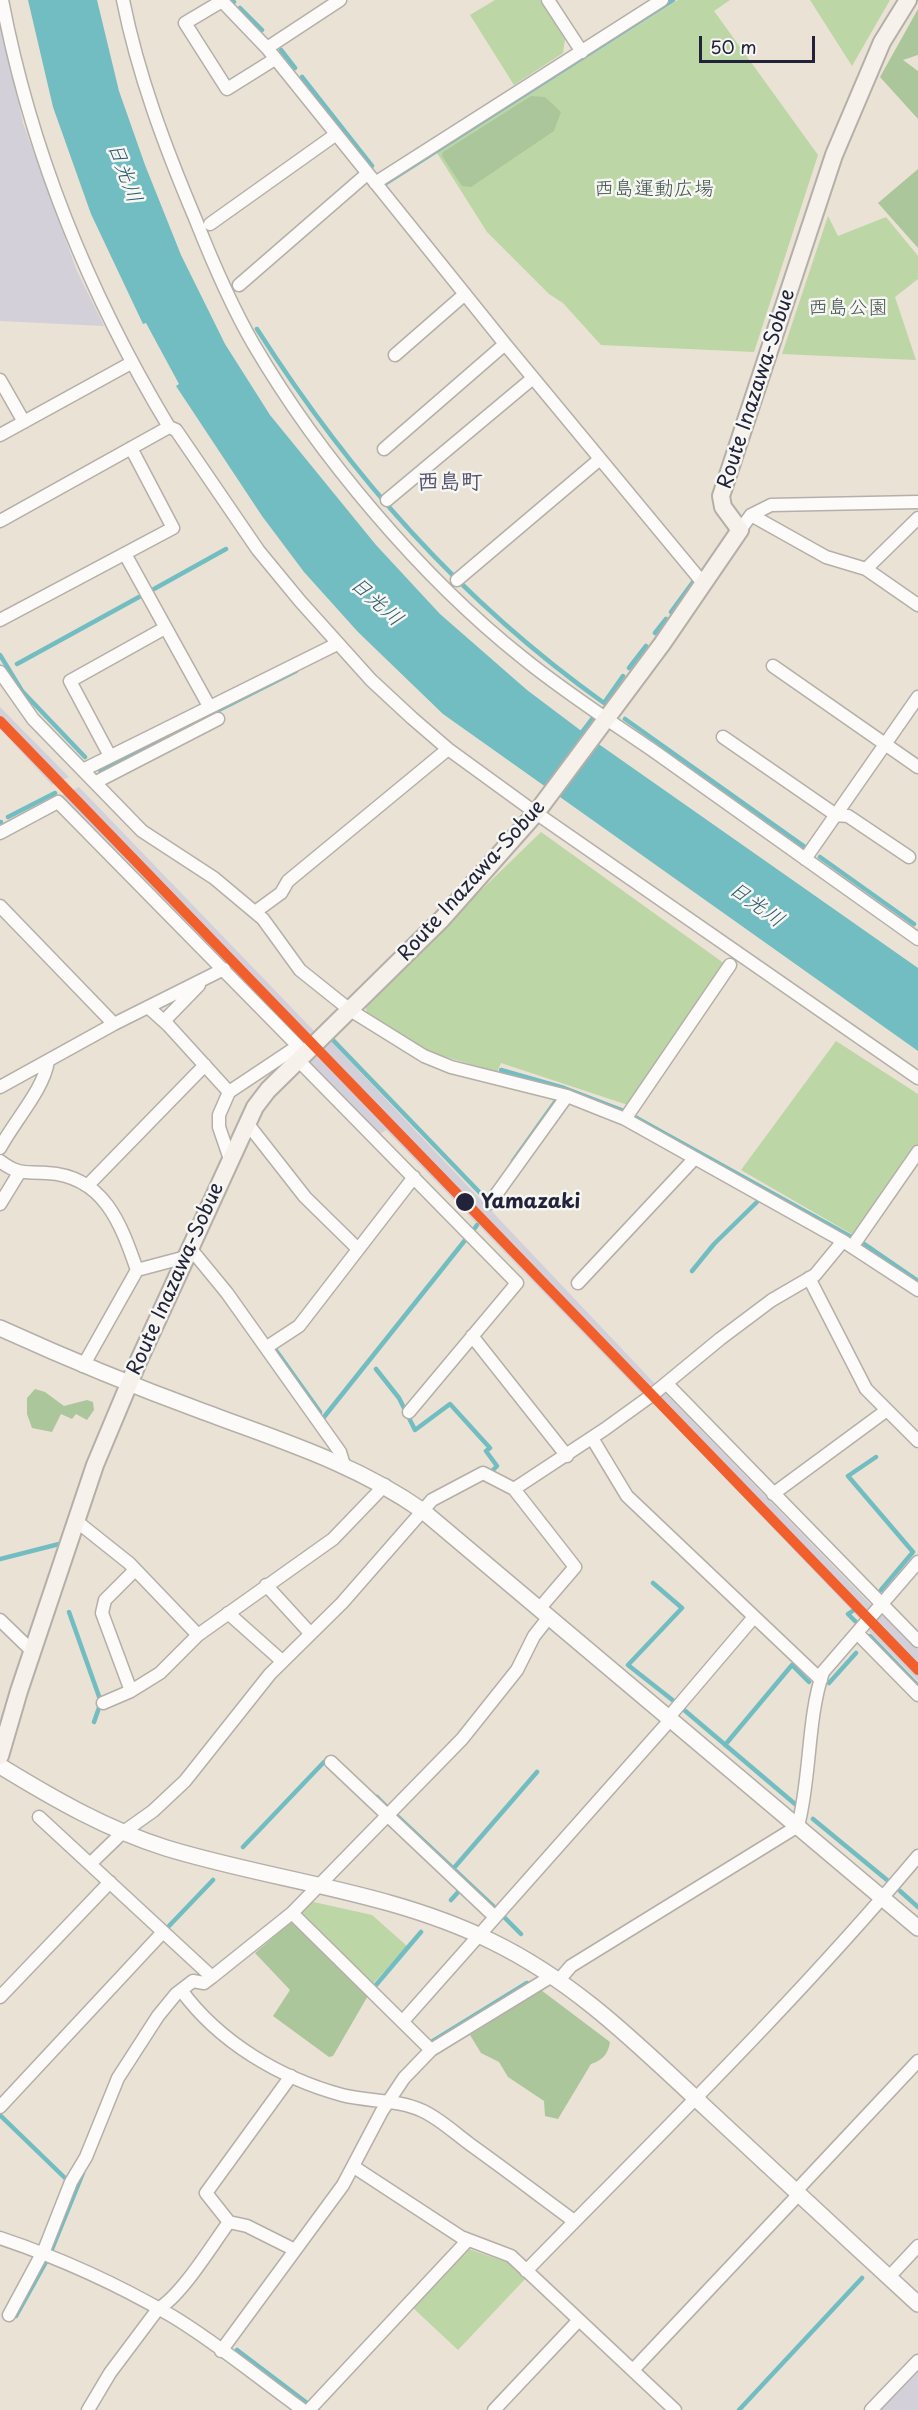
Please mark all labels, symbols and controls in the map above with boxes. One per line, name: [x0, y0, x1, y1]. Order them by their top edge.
scale bar: [702, 24, 818, 62]
text: 50 m: [710, 33, 757, 60]
water label: 日光川: [101, 139, 147, 207]
park label: 西島運動広場: [594, 177, 714, 201]
street label: Route Inazawa-Sobue: [713, 286, 801, 492]
park label: 西島公園: [808, 296, 888, 320]
district label: 西島町: [417, 470, 483, 496]
water label: 日光川: [344, 572, 408, 632]
street label: Route Inazawa-Sobue: [393, 795, 551, 967]
water label: 日光川: [723, 876, 789, 934]
street label: Route Inazawa-Sobue: [123, 1179, 229, 1379]
place label: Yamazaki: [481, 1190, 580, 1214]
marker: Yamazaki: [454, 1191, 476, 1213]

